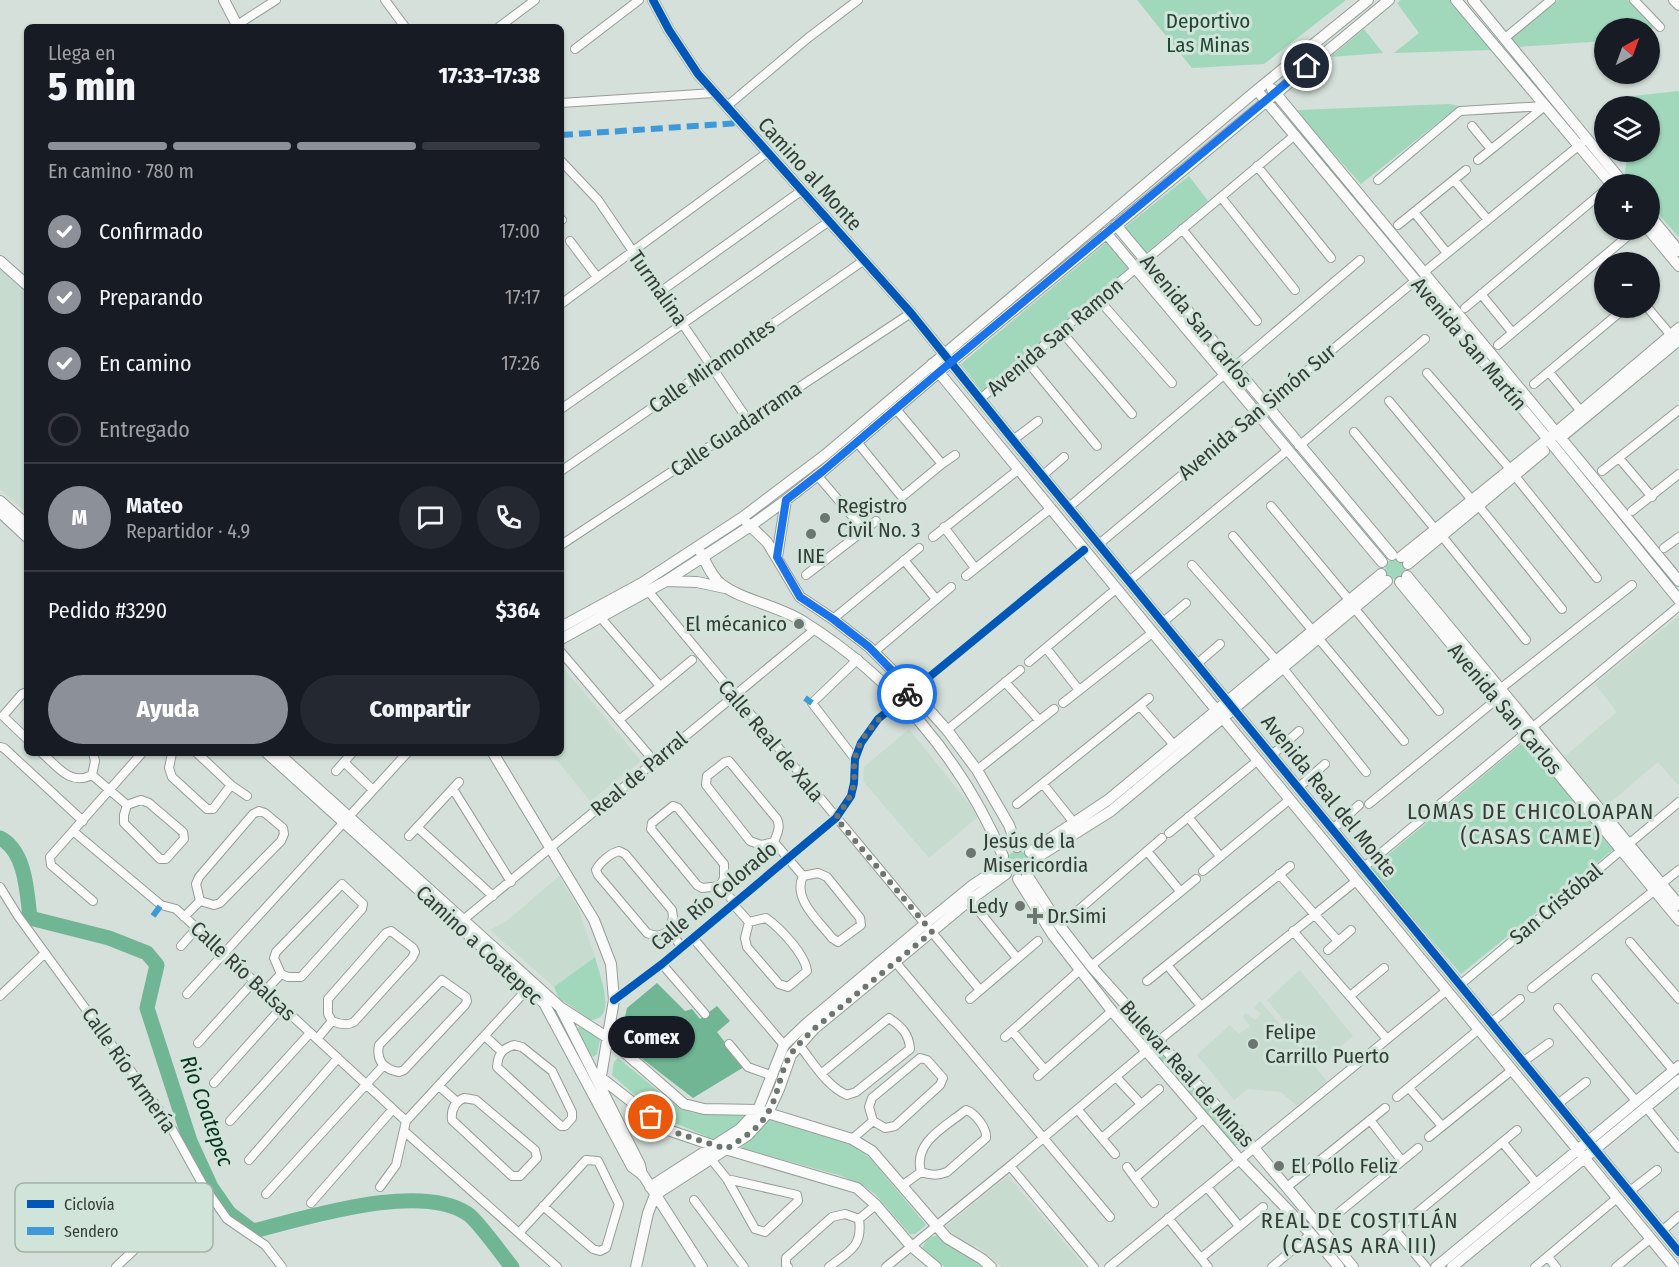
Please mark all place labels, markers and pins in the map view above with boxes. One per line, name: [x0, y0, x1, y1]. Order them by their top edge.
pin: [1281, 40, 1332, 91]
place label: Registro Civil No. 3: [837, 493, 921, 543]
marker: Registro Civil No. 3: [818, 511, 832, 525]
marker: INE: [804, 527, 818, 541]
place label: INE: [797, 543, 825, 569]
place label: El mécanico: [685, 611, 787, 637]
marker: El mécanico: [792, 617, 806, 631]
place label: Jesús de la Misericordia: [983, 828, 1088, 878]
marker: Jesús de la Misericordia: [964, 846, 978, 860]
place label: Ledy: [968, 893, 1009, 919]
marker: Ledy: [1013, 899, 1027, 913]
place label: Dr.Simi: [1047, 903, 1106, 929]
marker: Dr.Simi: [1028, 909, 1042, 923]
callout: Comex: [608, 1015, 694, 1057]
place label: Felipe Carrillo Puerto: [1265, 1019, 1389, 1069]
marker: Felipe Carrillo Puerto: [1246, 1037, 1260, 1051]
pin: [625, 1091, 676, 1142]
place label: El Pollo Feliz: [1291, 1153, 1398, 1179]
marker: El Pollo Feliz: [1272, 1159, 1286, 1173]

